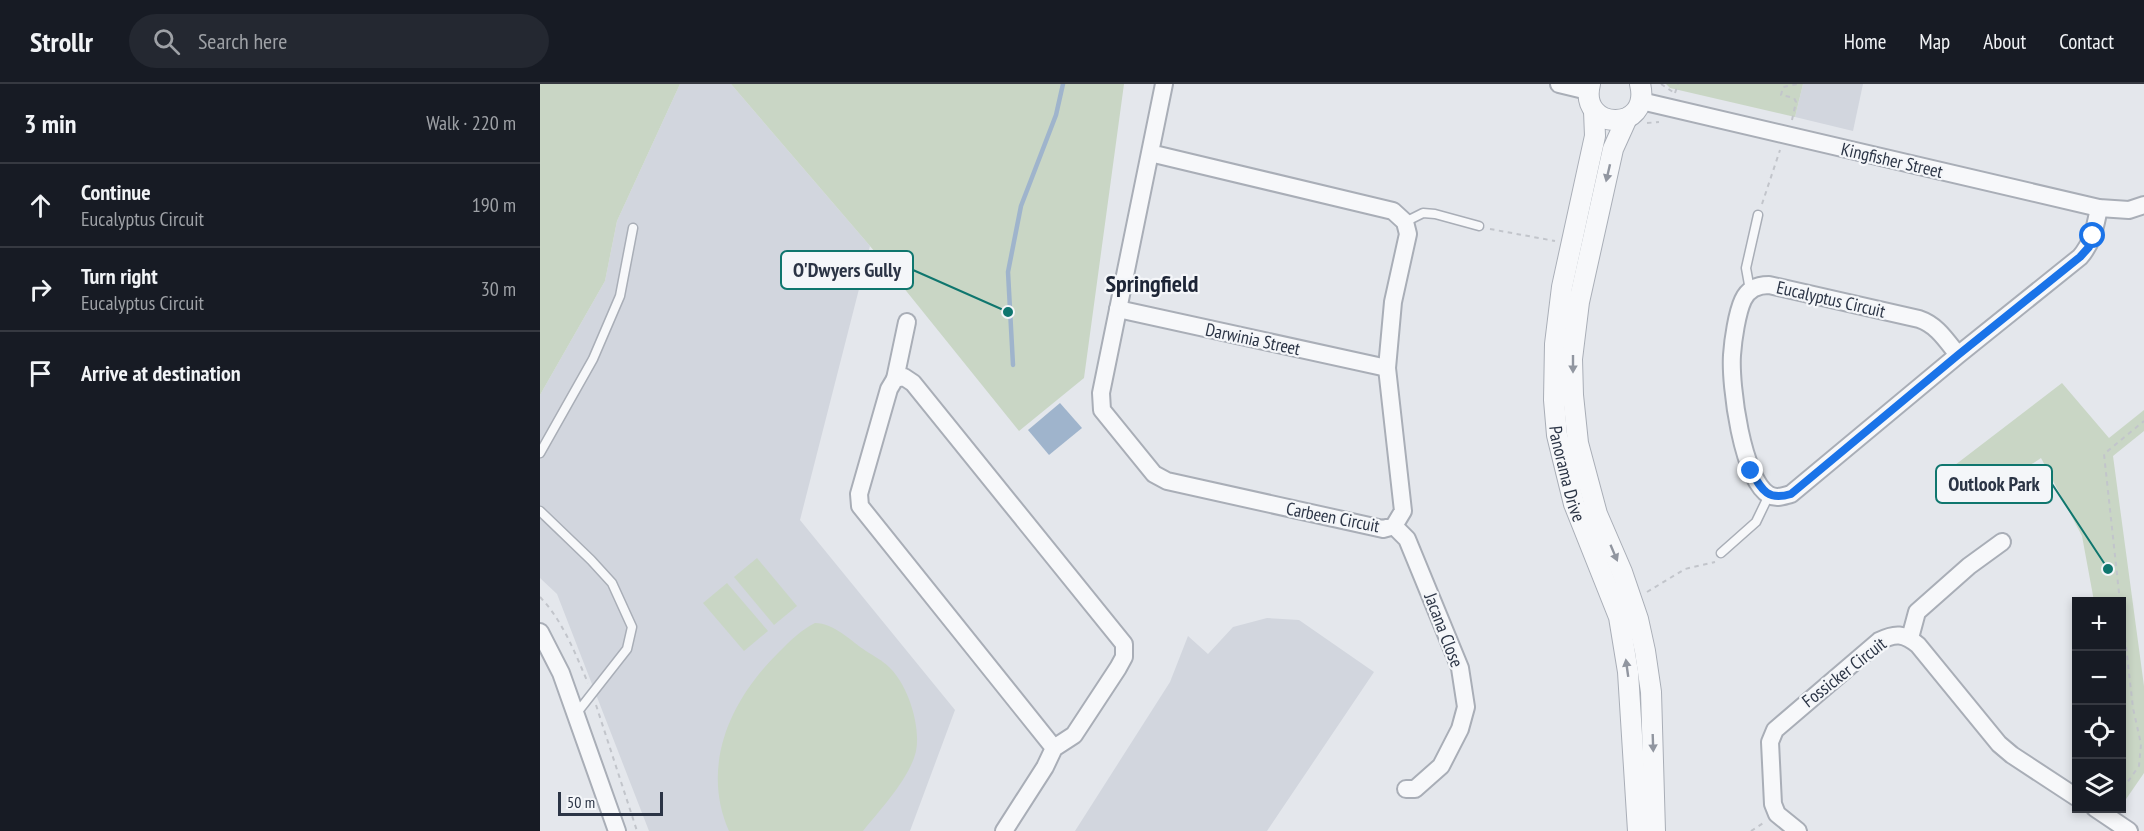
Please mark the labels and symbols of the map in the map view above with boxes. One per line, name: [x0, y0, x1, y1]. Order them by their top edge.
street label: Kingfisher Street: [1839, 137, 1945, 183]
one-way arrow: [1602, 164, 1612, 182]
route start: [2079, 222, 2105, 248]
callout: O'Dwyers Gully: [781, 251, 913, 289]
text: O'Dwyers Gully: [793, 257, 902, 283]
district label: Springfield: [1106, 268, 1198, 299]
street label: Eucalyptus Circuit: [1774, 275, 1888, 323]
street label: Darwinia Street: [1204, 318, 1302, 360]
one-way arrow: [1568, 355, 1578, 374]
street label: Panorama Drive: [1545, 425, 1591, 525]
route end: [1737, 457, 1763, 483]
callout: Outlook Park: [1936, 465, 2052, 503]
text: Outlook Park: [1948, 471, 2041, 497]
street label: Carbeen Circuit: [1284, 497, 1382, 537]
one-way arrow: [1609, 545, 1618, 562]
street label: Jacana Close: [1419, 589, 1469, 670]
street label: Fossicker Circuit: [1797, 632, 1891, 712]
one-way arrow: [1622, 658, 1632, 677]
one-way arrow: [1648, 733, 1657, 752]
scale bar: [558, 789, 663, 816]

